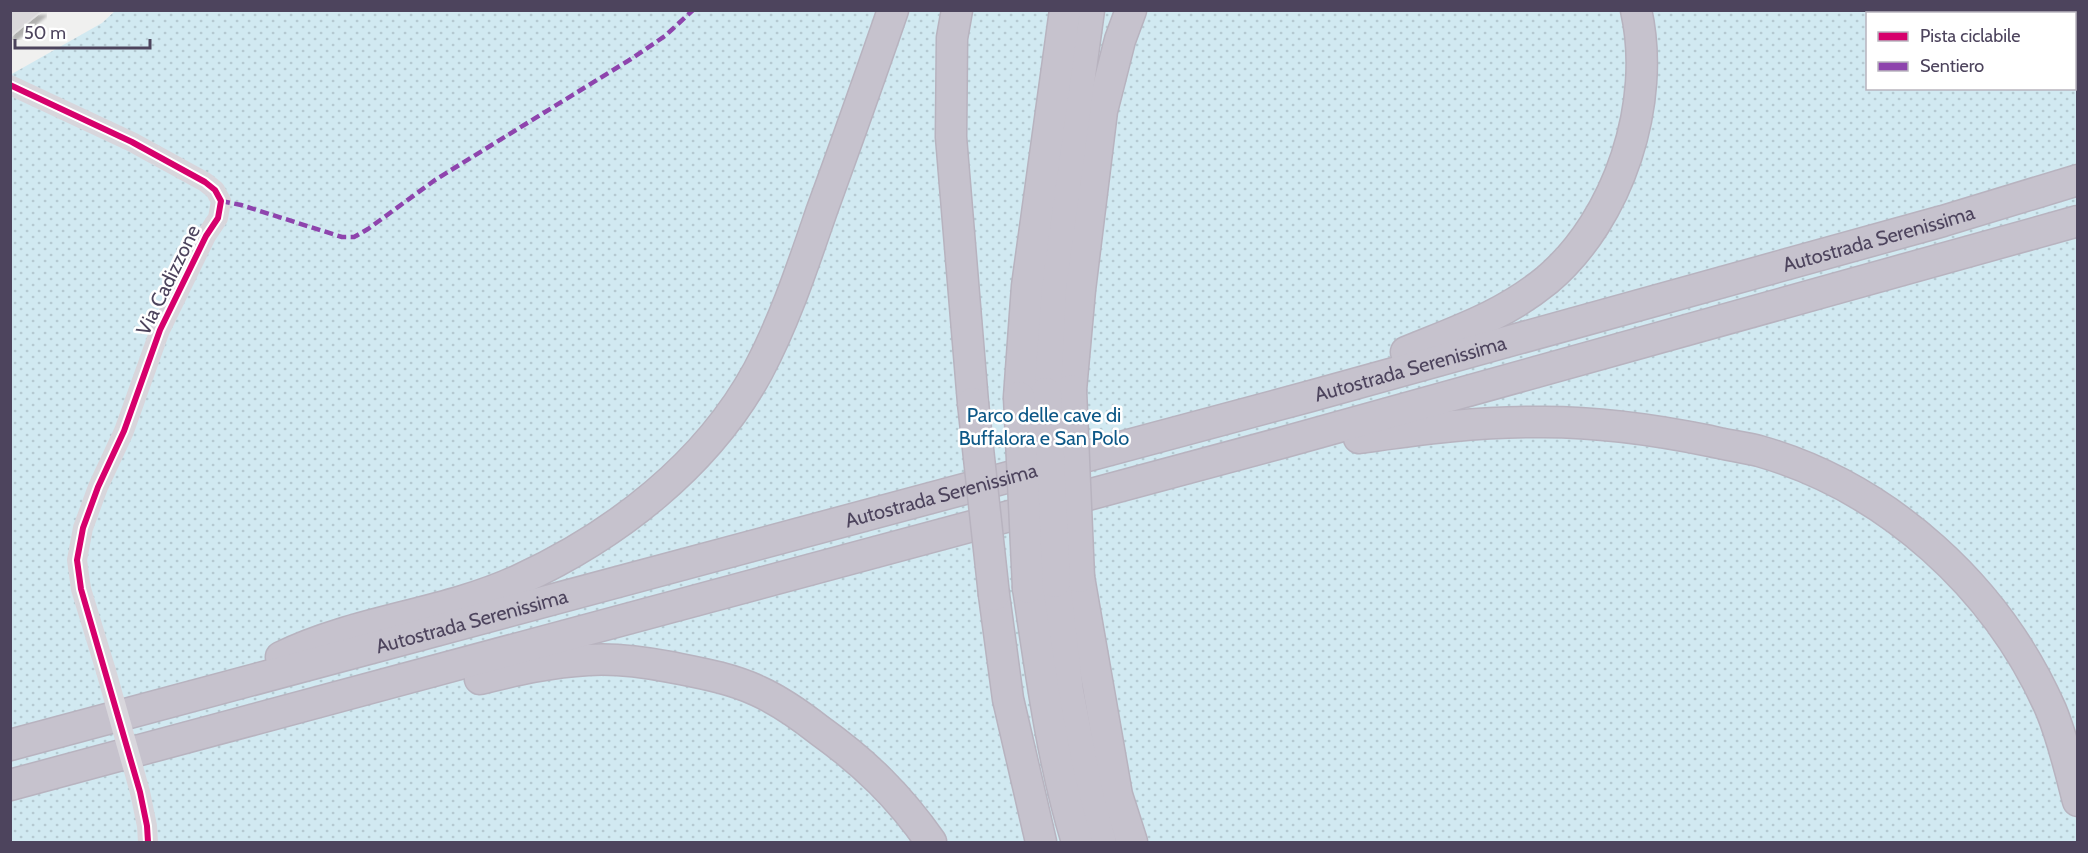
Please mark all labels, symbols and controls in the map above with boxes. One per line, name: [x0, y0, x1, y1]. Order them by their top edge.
scale bar: [15, 12, 150, 50]
legend: [1866, 12, 2076, 90]
text: 50 m: [24, 22, 66, 44]
text: Pista ciclabile: [1920, 25, 2020, 47]
text: Sentiero: [1920, 55, 1984, 77]
street label: Autostrada Serenissima: [1780, 200, 1978, 277]
street label: Via Cadizzone: [131, 221, 205, 339]
street label: Autostrada Serenissima: [1312, 330, 1509, 406]
park label: Parco delle cave di Buffalora e San Polo: [959, 403, 1129, 450]
street label: Autostrada Serenissima: [842, 458, 1040, 532]
street label: Autostrada Serenissima: [373, 584, 571, 658]

